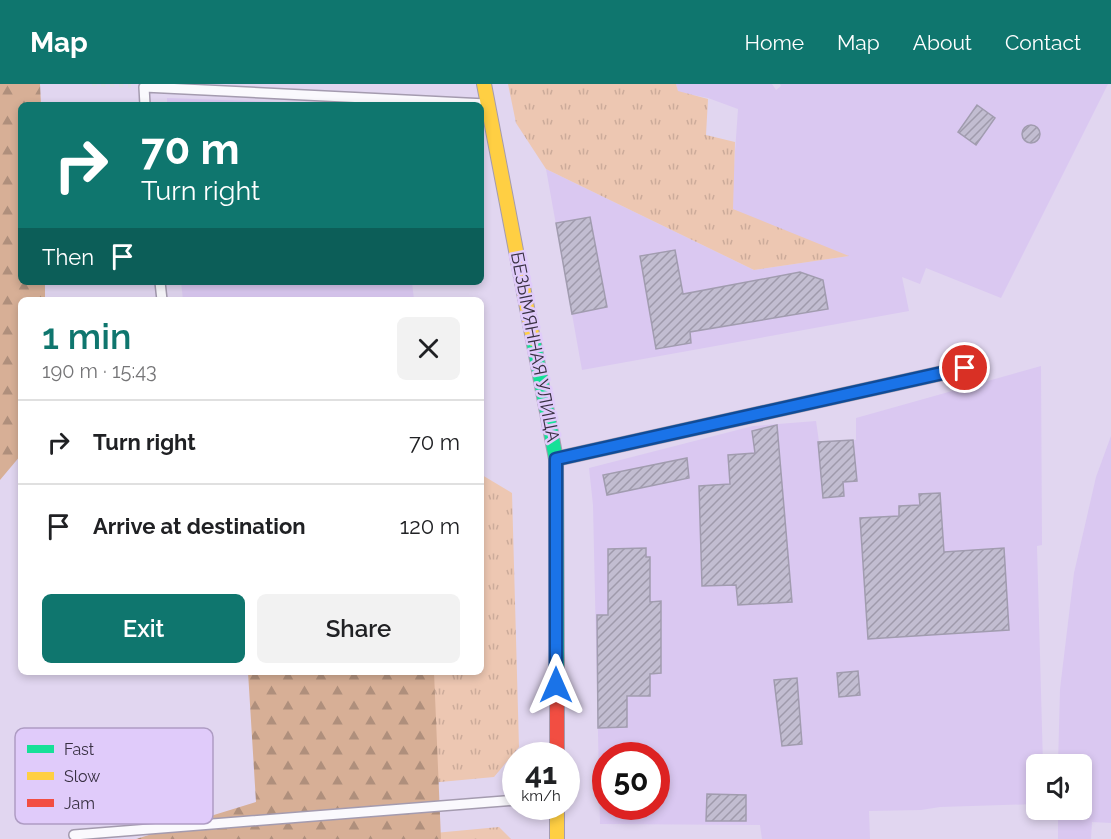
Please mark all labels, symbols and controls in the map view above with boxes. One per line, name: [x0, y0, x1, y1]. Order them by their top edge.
text: Map: [30, 26, 88, 59]
text: Home: [745, 30, 804, 55]
text: Map: [837, 30, 880, 55]
text: About: [913, 30, 972, 55]
text: Contact: [1005, 30, 1081, 55]
text: 70 m: [141, 125, 240, 174]
icon: right: [42, 126, 120, 204]
text: Turn right: [141, 175, 260, 206]
icon: arrive: [106, 240, 139, 273]
text: Then: [42, 244, 94, 270]
street label: БЕЗЫМЯННАЯ УЛИЦА: [507, 250, 564, 444]
text: 1 min: [42, 315, 131, 357]
button: close: [397, 317, 460, 380]
pin: [939, 342, 990, 393]
icon: arrive: [948, 351, 981, 384]
text: 190 m · 15:43: [42, 359, 157, 383]
icon: right: [42, 426, 75, 459]
text: Turn right: [93, 429, 196, 455]
text: 70 m: [409, 429, 460, 455]
icon: arrive: [42, 510, 75, 543]
text: Arrive at destination: [93, 513, 306, 539]
text: 120 m: [400, 513, 460, 539]
button: Exit: [42, 594, 245, 663]
button: Share: [257, 594, 460, 663]
position arrow: [524, 653, 588, 717]
legend: [15, 728, 213, 824]
text: Fast: [64, 740, 95, 759]
speed limit sign: 50: [592, 742, 670, 820]
map controls: [1026, 754, 1092, 820]
button: sound: [1026, 754, 1092, 820]
text: 41: [525, 756, 557, 791]
text: Slow: [64, 767, 100, 786]
text: km/h: [521, 787, 561, 805]
text: Jam: [64, 794, 95, 813]

